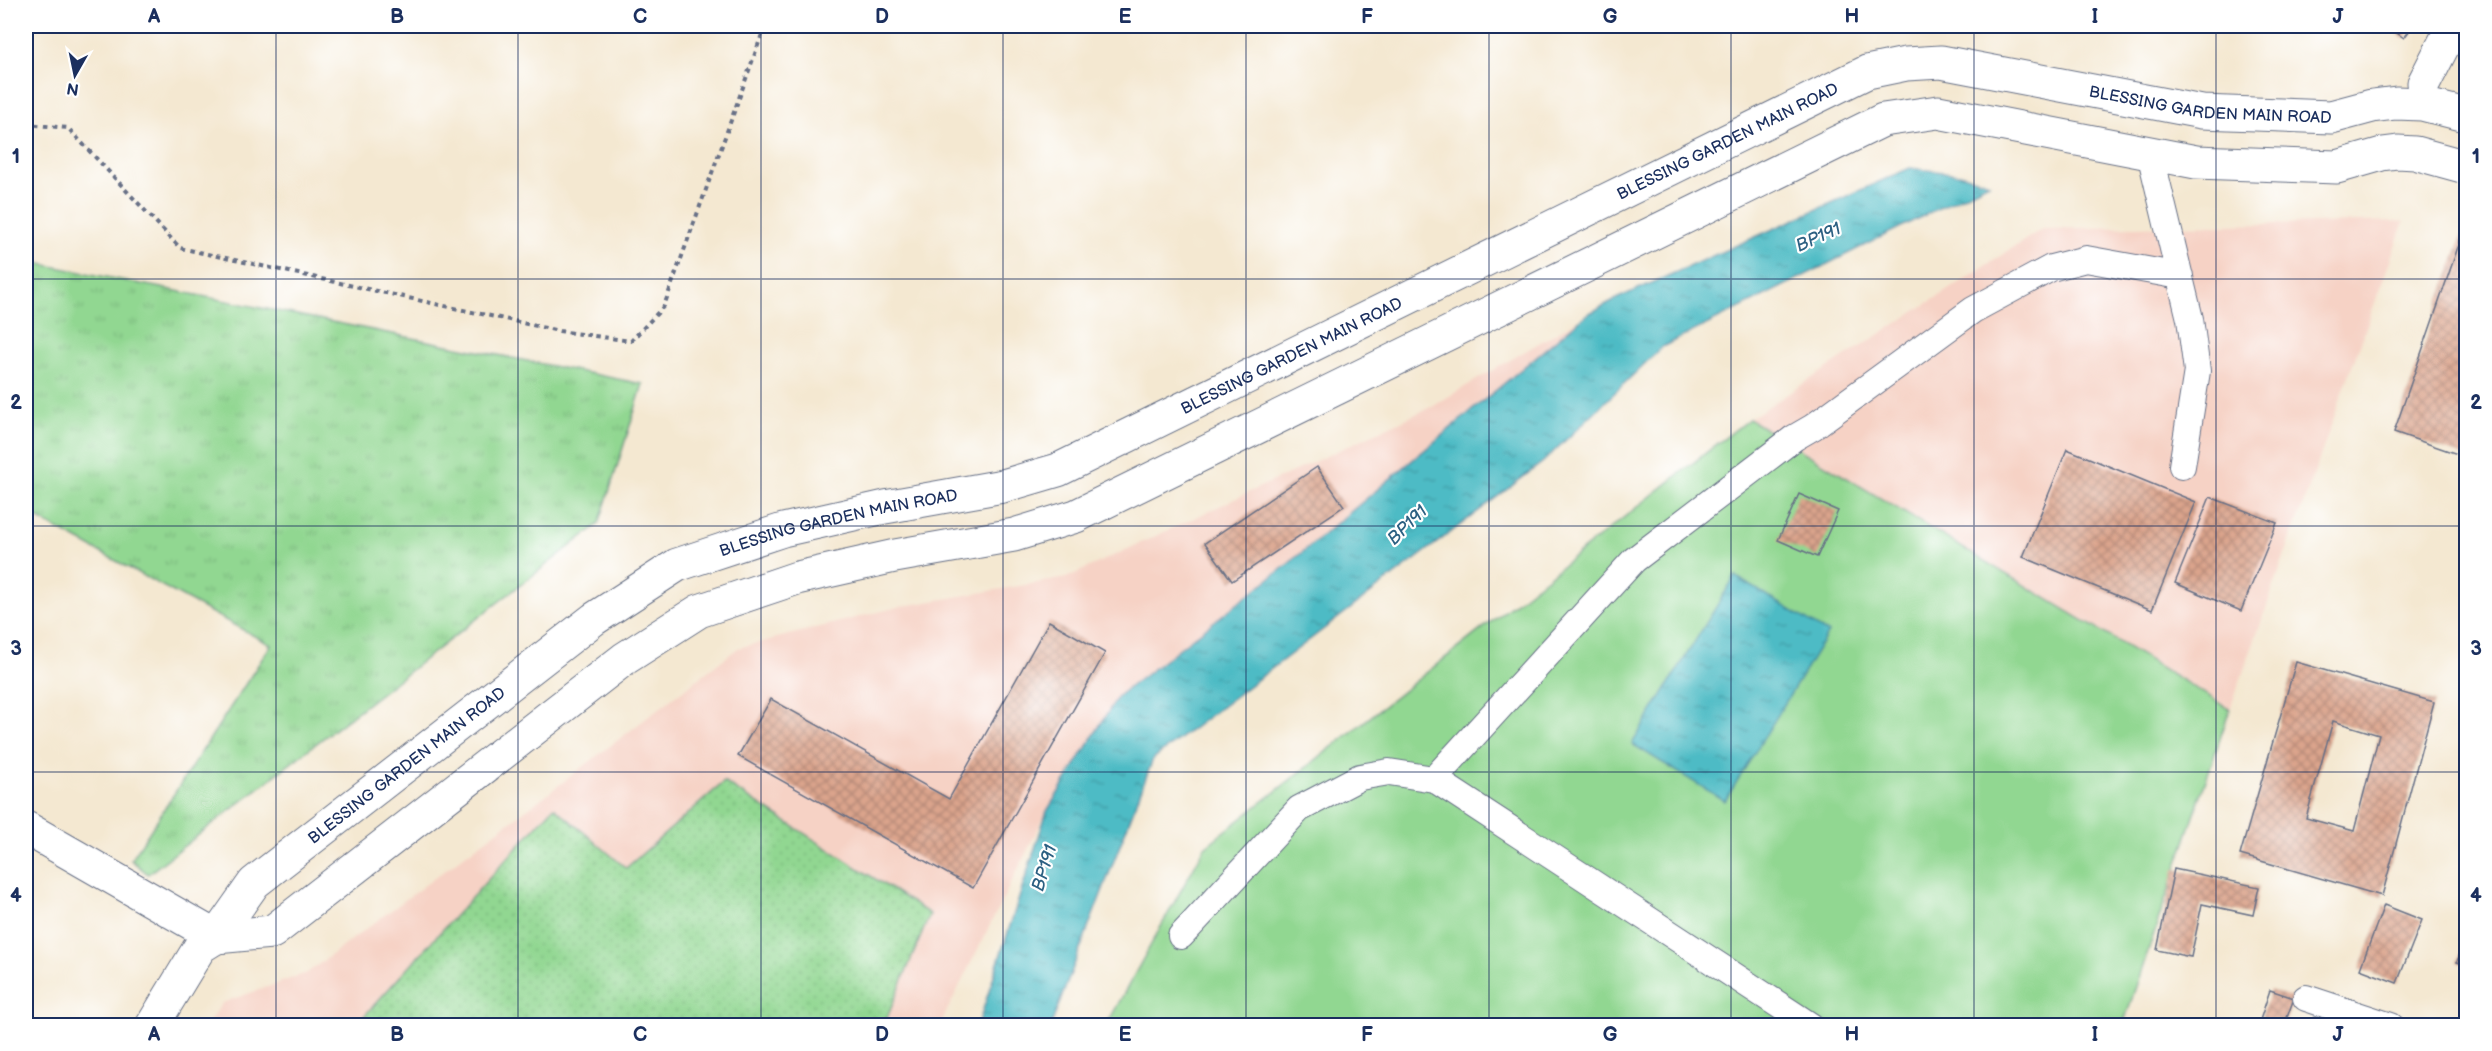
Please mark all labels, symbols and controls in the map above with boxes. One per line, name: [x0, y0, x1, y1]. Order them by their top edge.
text: A: [147, 5, 161, 29]
text: B: [390, 5, 404, 29]
text: C: [633, 5, 647, 29]
text: D: [875, 5, 889, 29]
text: E: [1119, 5, 1132, 29]
text: F: [1361, 5, 1373, 29]
text: G: [1603, 5, 1618, 29]
text: H: [1845, 5, 1859, 29]
text: I: [2092, 5, 2098, 29]
text: J: [2333, 5, 2345, 29]
north arrow: [45, 45, 105, 105]
text: N: [65, 78, 80, 99]
street label: BLESSING GARDEN MAIN ROAD: [1614, 80, 1842, 205]
street label: BLESSING GARDEN MAIN ROAD: [2087, 83, 2332, 128]
text: 1: [12, 145, 20, 169]
text: 1: [2472, 145, 2480, 169]
water label: BP191: [1792, 218, 1844, 257]
street label: BLESSING GARDEN MAIN ROAD: [1178, 294, 1406, 419]
text: 2: [10, 391, 22, 415]
text: 2: [2470, 391, 2482, 415]
street label: BLESSING GARDEN MAIN ROAD: [717, 486, 959, 561]
water label: BP191: [1383, 501, 1432, 549]
text: 3: [10, 637, 22, 661]
text: 3: [2470, 637, 2482, 661]
street label: BLESSING GARDEN MAIN ROAD: [305, 684, 509, 848]
water label: BP191: [1028, 842, 1061, 894]
text: 4: [10, 884, 22, 908]
text: 4: [2470, 884, 2482, 908]
text: A: [147, 1023, 161, 1047]
text: B: [390, 1023, 404, 1047]
text: C: [633, 1023, 647, 1047]
text: D: [875, 1023, 889, 1047]
text: E: [1119, 1023, 1132, 1047]
text: F: [1361, 1023, 1373, 1047]
text: G: [1603, 1023, 1618, 1047]
text: H: [1845, 1023, 1859, 1047]
text: I: [2092, 1023, 2098, 1047]
text: J: [2333, 1023, 2345, 1047]

